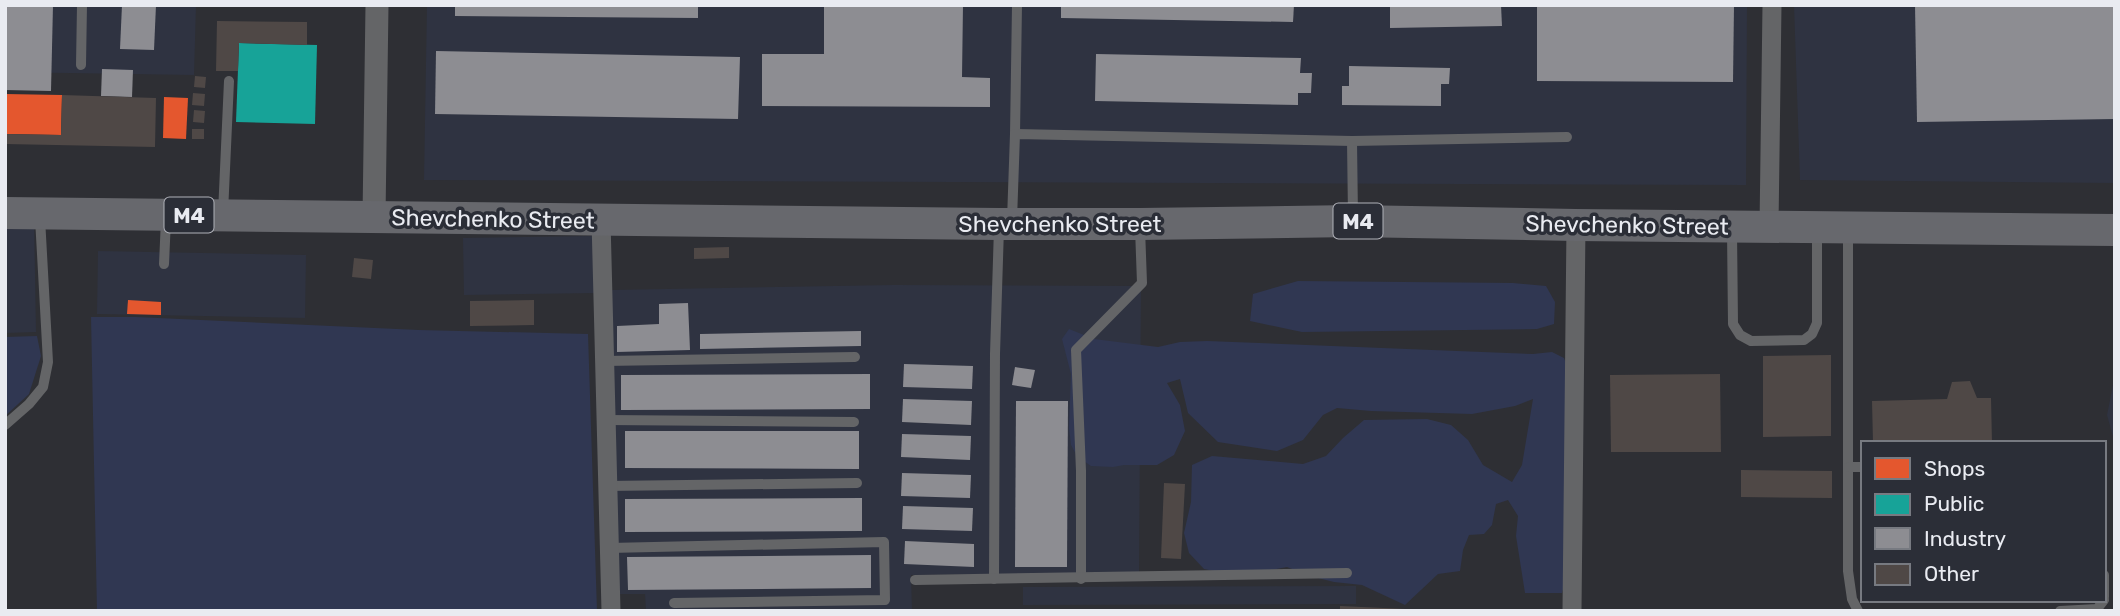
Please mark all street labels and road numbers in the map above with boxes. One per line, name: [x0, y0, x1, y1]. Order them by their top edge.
road number: M4: [164, 198, 214, 232]
street label: Shevchenko Street: [391, 203, 595, 235]
road number: M4: [1334, 204, 1382, 238]
street label: Shevchenko Street: [1525, 209, 1729, 241]
street label: Shevchenko Street: [958, 210, 1162, 238]

